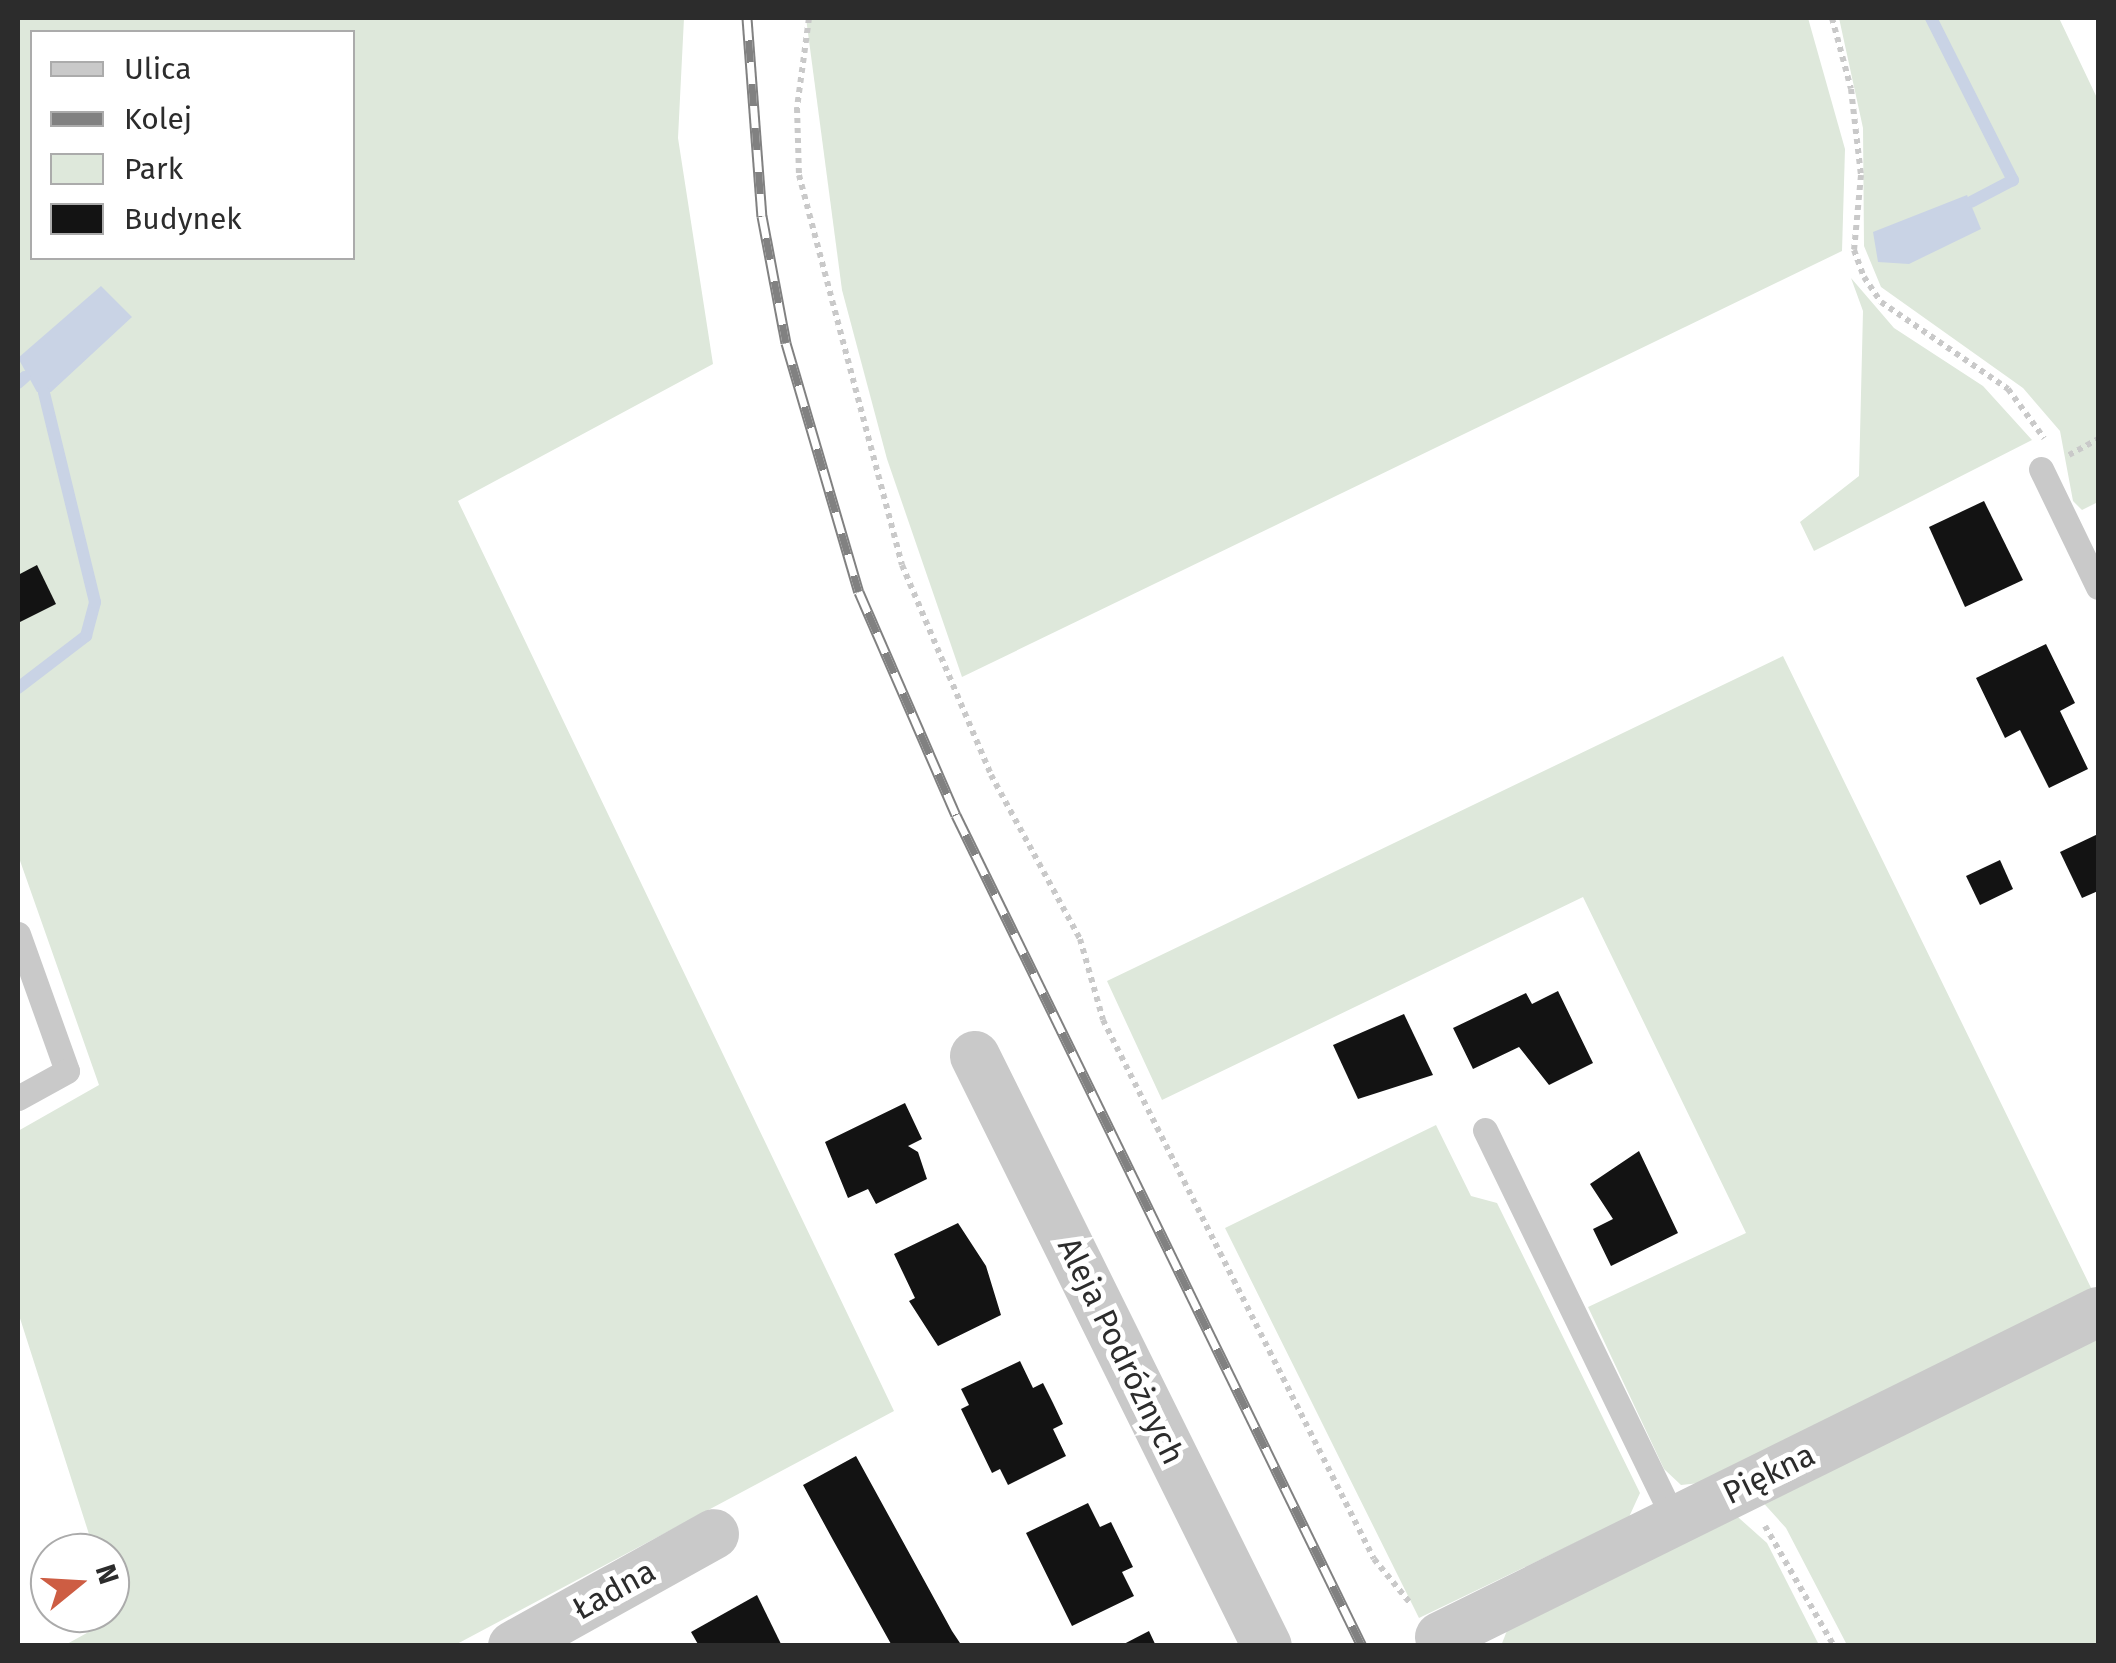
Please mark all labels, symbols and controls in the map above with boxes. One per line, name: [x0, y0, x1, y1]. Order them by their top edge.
legend: [30, 30, 355, 260]
text: Ulica: [124, 51, 191, 87]
text: Kolej: [124, 101, 192, 137]
text: Park: [124, 151, 183, 187]
text: Budynek: [124, 201, 242, 237]
street label: Aleja Podróżnych: [1050, 1231, 1192, 1471]
street label: Piękna: [1717, 1435, 1821, 1513]
north arrow: [30, 1533, 130, 1633]
street label: Ładna: [566, 1552, 662, 1628]
text: N: [89, 1560, 126, 1588]

